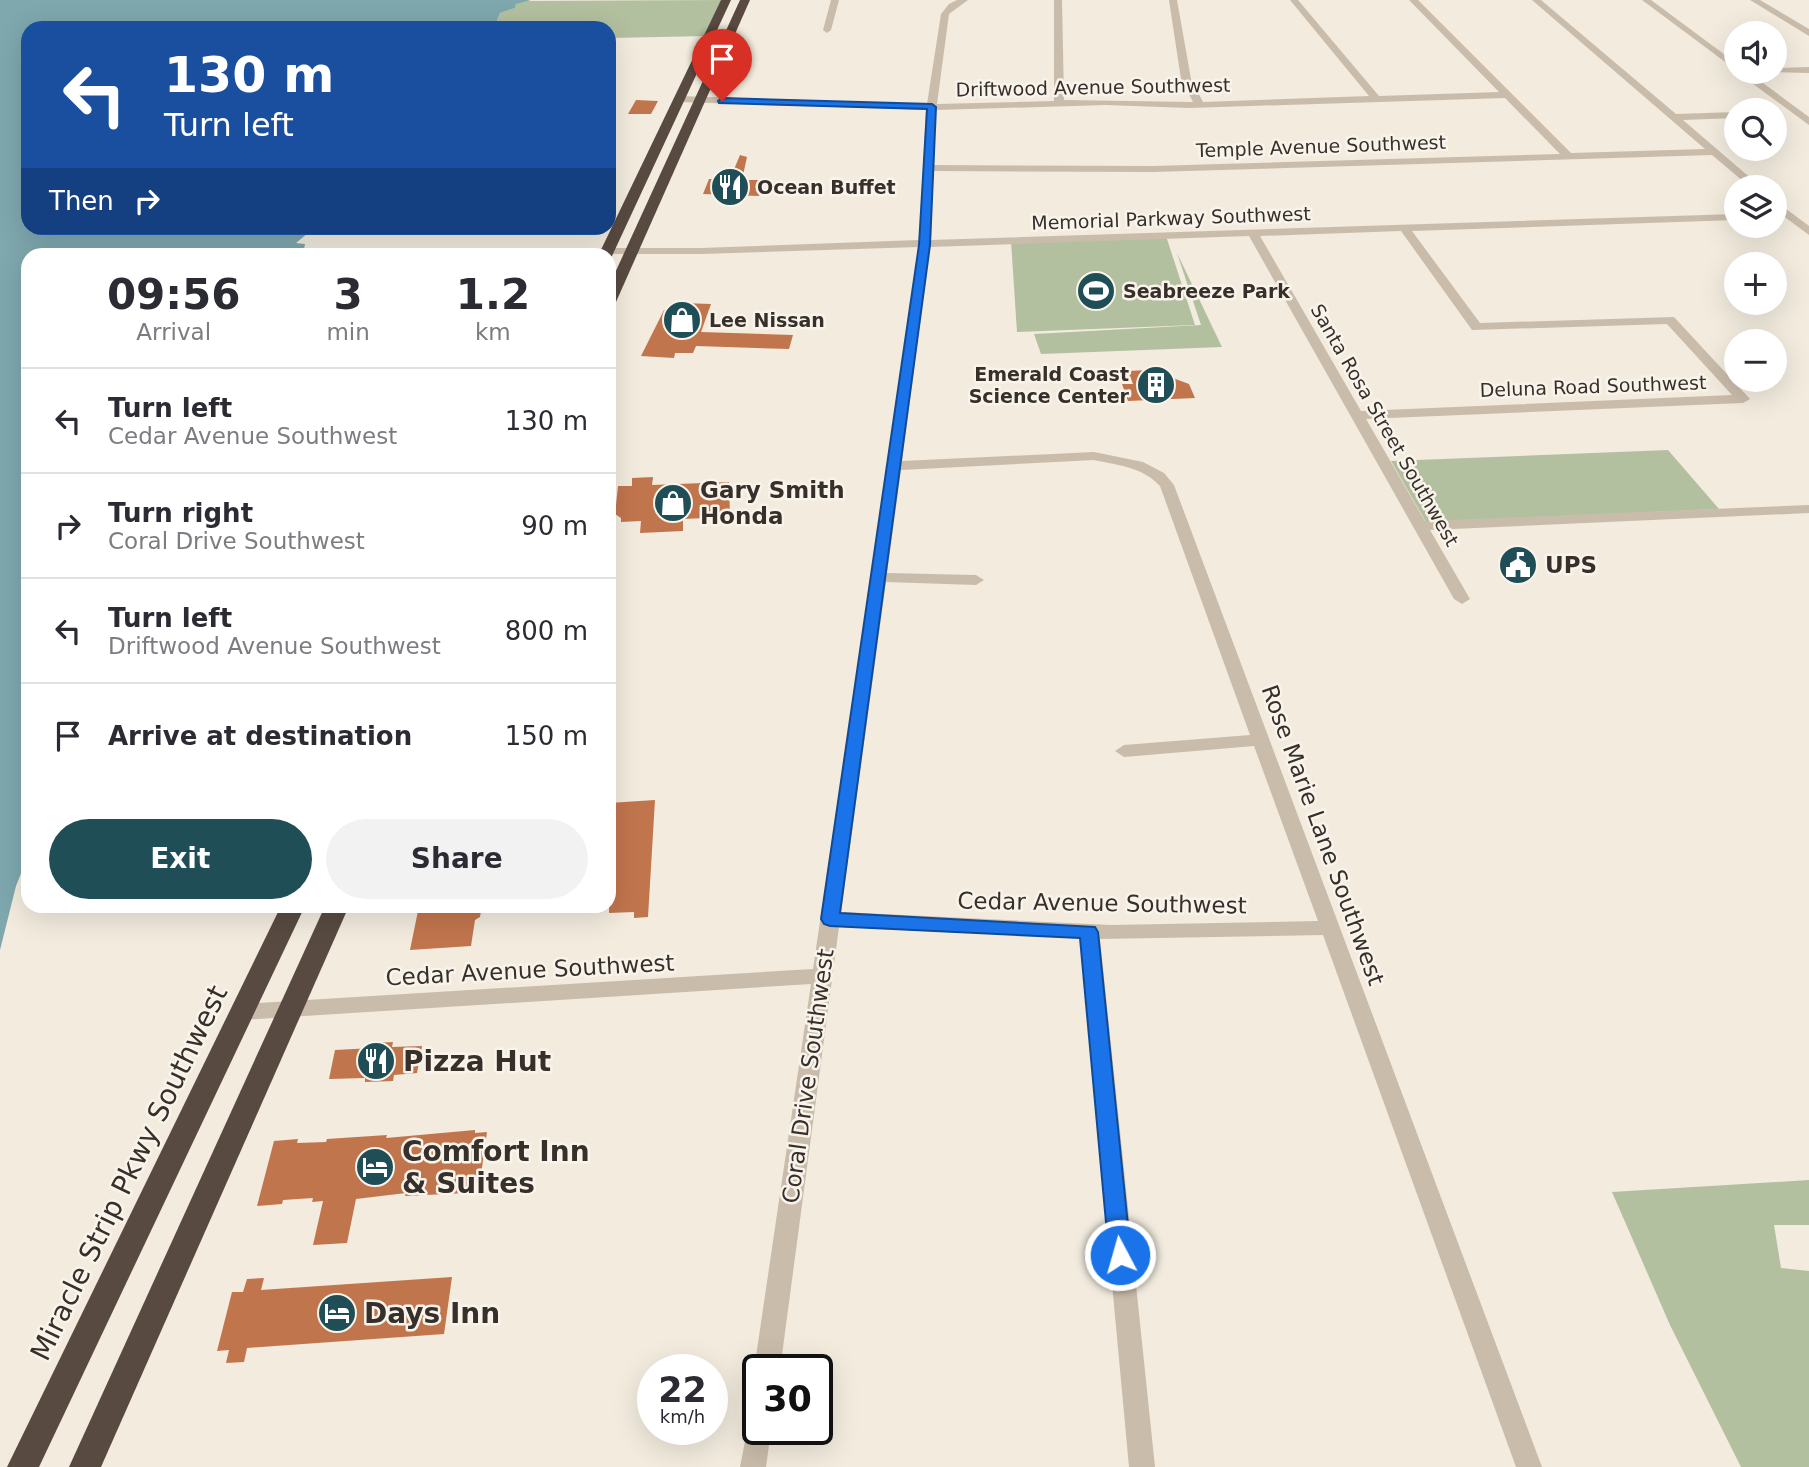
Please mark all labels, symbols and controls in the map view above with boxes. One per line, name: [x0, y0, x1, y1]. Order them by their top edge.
map controls: [1724, 21, 1787, 392]
button: sound: [1724, 21, 1787, 84]
pin: [692, 29, 752, 101]
icon: arrive: [703, 40, 741, 78]
text: 130 m: [164, 47, 334, 104]
icon: left: [49, 49, 140, 140]
street label: Driftwood Avenue Southwest: [955, 74, 1231, 100]
button: search: [1724, 98, 1787, 161]
text: Turn left: [164, 106, 294, 144]
street label: Temple Avenue Southwest: [1195, 131, 1446, 161]
restaurant icon: Ocean Buffet: [709, 166, 751, 208]
button: layers: [1724, 175, 1787, 238]
place label: Ocean Buffet: [757, 176, 896, 198]
icon: right: [128, 182, 166, 220]
text: Then: [49, 186, 114, 216]
street label: Memorial Parkway Southwest: [1031, 202, 1311, 234]
button: +: [1724, 252, 1787, 315]
text: 09:56: [107, 270, 241, 319]
text: 3: [334, 270, 363, 319]
text: 1.2: [456, 270, 530, 319]
sports icon: Seabreeze Park: [1075, 270, 1117, 312]
place label: Seabreeze Park: [1123, 280, 1290, 302]
shop icon: Lee Nissan: [661, 299, 703, 341]
street label: Santa Rosa Street Southwest: [1306, 300, 1464, 550]
place label: Lee Nissan: [709, 309, 825, 331]
text: Arrival: [136, 319, 211, 345]
text: min: [326, 319, 370, 345]
text: km: [475, 319, 511, 345]
button: −: [1724, 329, 1787, 392]
place label: Emerald Coast Science Center: [969, 363, 1130, 407]
building icon: Emerald Coast Science Center: [1135, 364, 1177, 406]
street label: Deluna Road Southwest: [1479, 371, 1707, 401]
text: Turn left: [108, 393, 232, 423]
icon: left: [49, 402, 87, 440]
text: 130 m: [505, 406, 588, 436]
text: Cedar Avenue Southwest: [108, 423, 397, 449]
place label: Gary Smith Honda: [700, 477, 845, 529]
shop icon: Gary Smith Honda: [652, 482, 694, 524]
text: Turn right: [108, 498, 253, 528]
icon: right: [49, 507, 87, 545]
text: 90 m: [521, 511, 588, 541]
text: Coral Drive Southwest: [108, 528, 365, 554]
public building icon: UPS: [1497, 544, 1539, 586]
place label: UPS: [1545, 552, 1597, 578]
text: Turn left: [108, 603, 232, 633]
icon: left: [49, 612, 87, 650]
text: 800 m: [505, 616, 588, 646]
text: Driftwood Avenue Southwest: [108, 633, 441, 659]
street label: Rose Marie Lane Southwest: [1256, 681, 1390, 989]
icon: arrive: [49, 717, 87, 755]
text: Arrive at destination: [108, 721, 412, 751]
text: 150 m: [505, 721, 588, 751]
button: Exit: [49, 819, 312, 899]
button: Share: [326, 819, 588, 899]
street label: Cedar Avenue Southwest: [957, 887, 1247, 919]
street label: Coral Drive Southwest: [777, 947, 839, 1205]
street label: Cedar Avenue Southwest: [385, 949, 675, 991]
street label: Miracle Strip Pkwy Southwest: [24, 980, 234, 1366]
restaurant icon: Pizza Hut: [355, 1040, 397, 1082]
place label: Pizza Hut: [403, 1045, 551, 1078]
place label: Comfort Inn & Suites: [402, 1135, 590, 1200]
hotel icon: Comfort Inn & Suites: [354, 1146, 396, 1188]
position arrow: [1083, 1218, 1157, 1292]
hotel icon: Days Inn: [316, 1292, 358, 1334]
place label: Days Inn: [364, 1297, 500, 1330]
speed limit sign: 30: [742, 1354, 833, 1445]
text: 22: [658, 1370, 707, 1410]
text: km/h: [660, 1406, 705, 1427]

